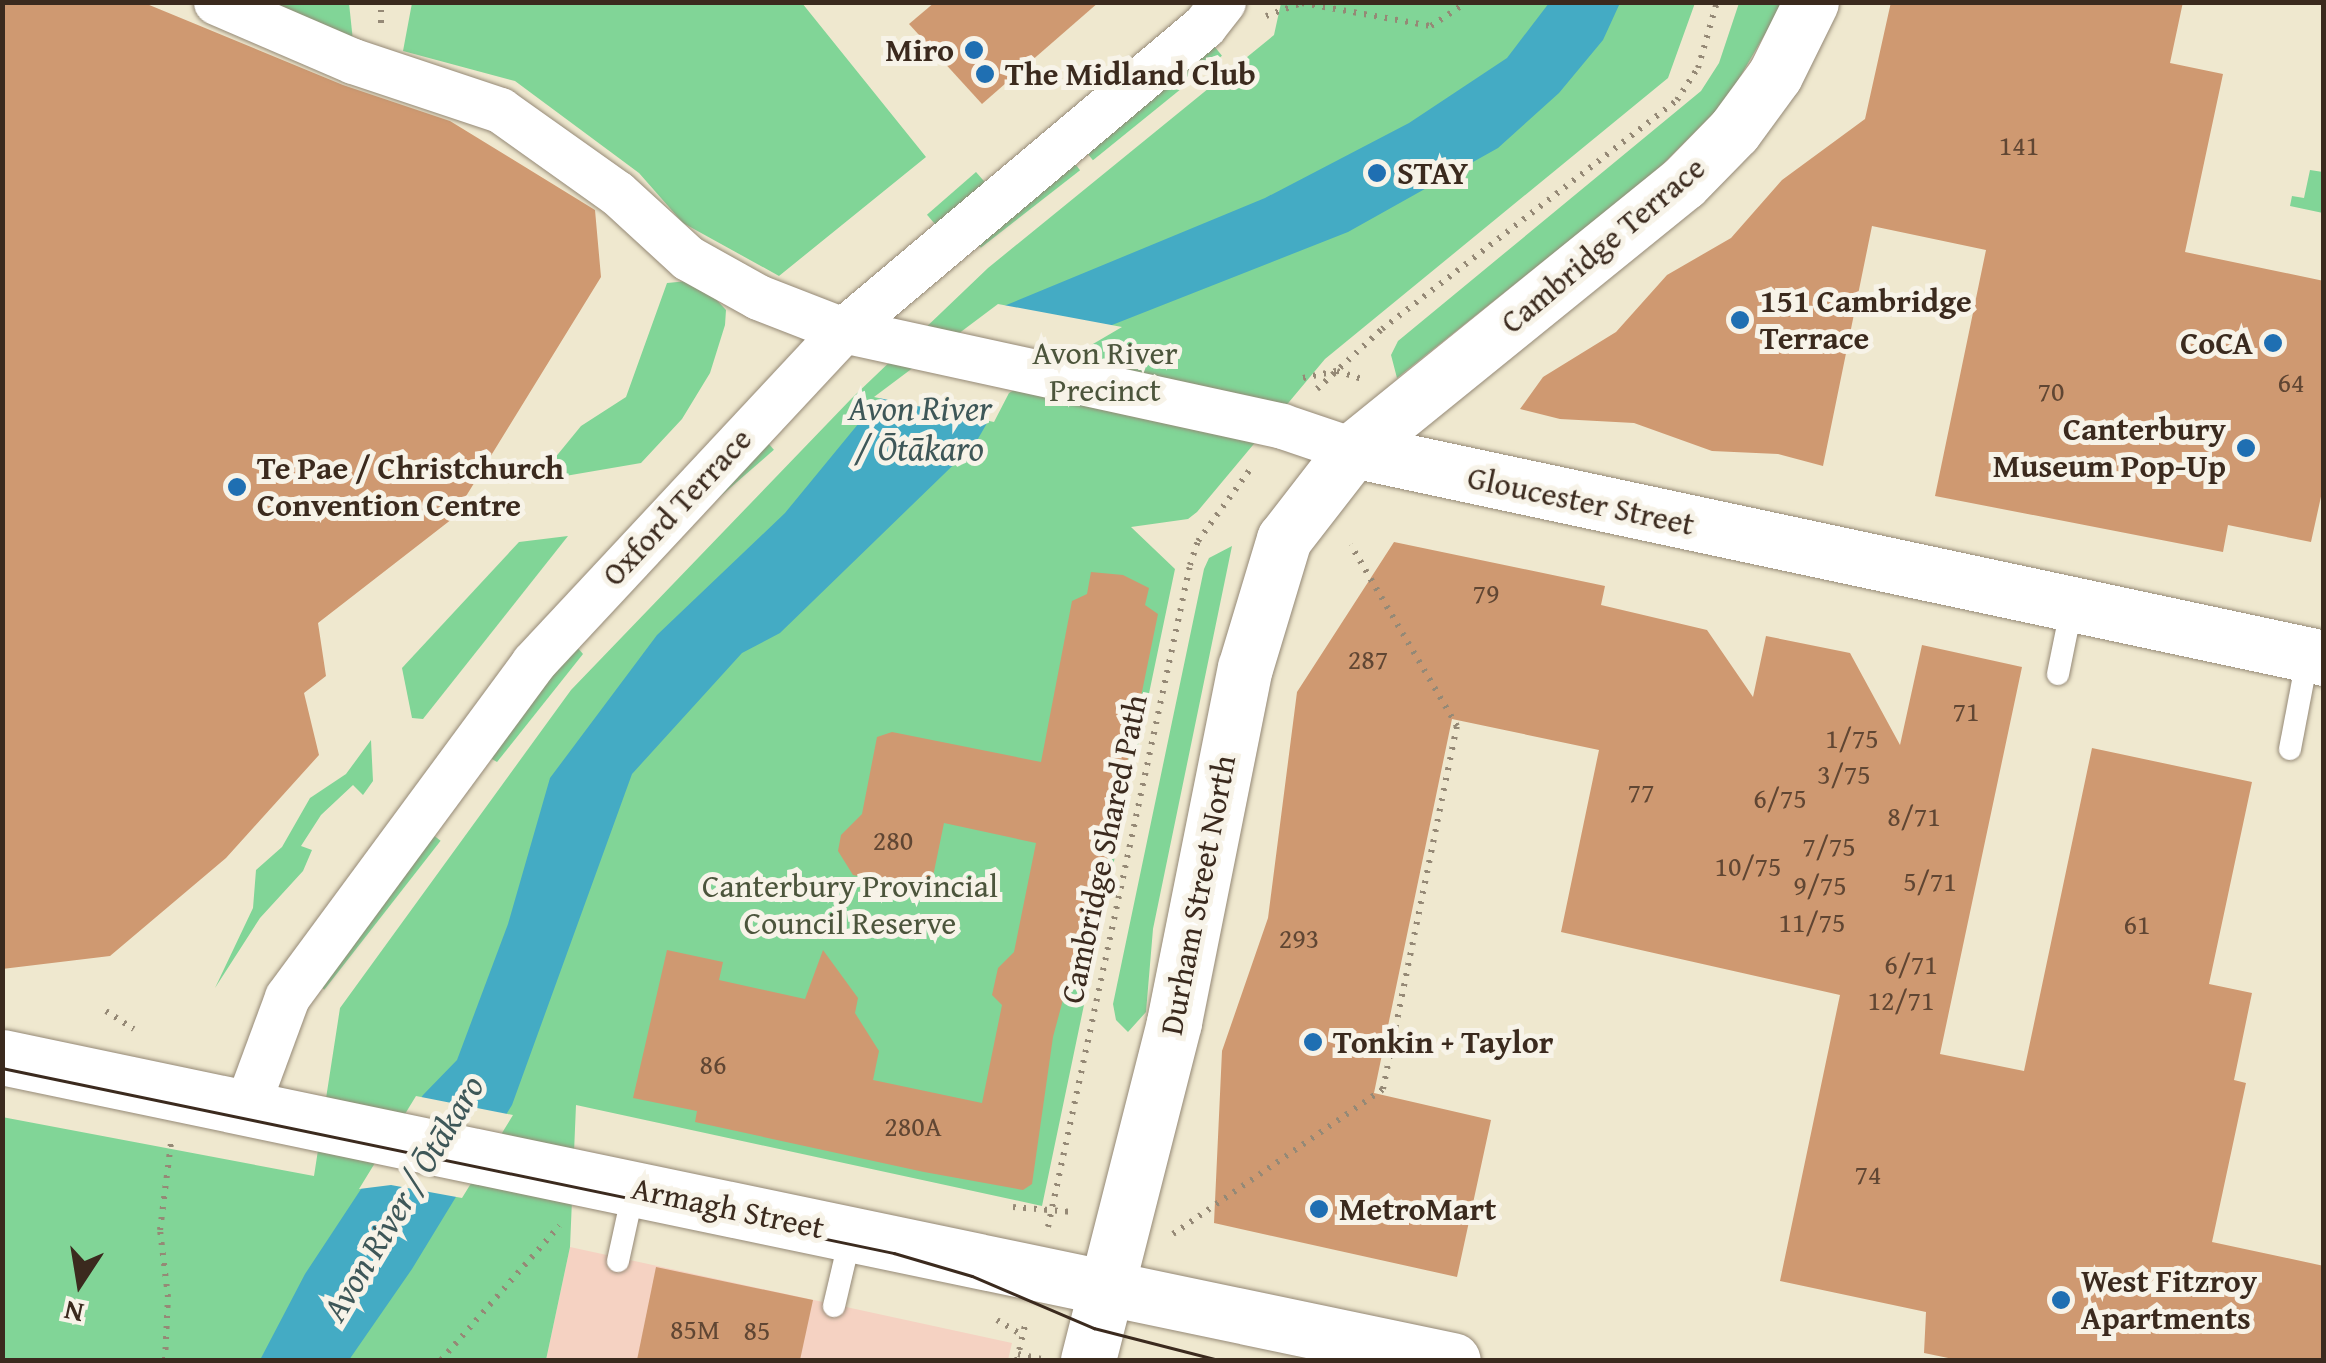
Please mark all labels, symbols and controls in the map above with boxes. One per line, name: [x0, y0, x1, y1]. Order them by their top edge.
place label: Miro: [885, 31, 954, 69]
marker: Miro: [963, 39, 985, 61]
place label: The Midland Club: [1005, 55, 1256, 93]
marker: The Midland Club: [974, 63, 996, 85]
house number: 141: [1999, 128, 2039, 162]
street label: Cambridge Terrace: [1493, 148, 1713, 342]
place label: STAY: [1397, 154, 1468, 192]
marker: STAY: [1366, 162, 1388, 184]
place label: 151 Cambridge Terrace: [1760, 283, 1972, 358]
marker: 151 Cambridge Terrace: [1729, 309, 1751, 331]
place label: CoCA: [2180, 324, 2253, 362]
marker: CoCA: [2262, 332, 2284, 354]
park label: Avon River Precinct: [1032, 335, 1178, 410]
house number: 64: [2278, 365, 2304, 399]
house number: 70: [2038, 374, 2064, 408]
water label: Avon River / Ōtākaro: [848, 387, 992, 469]
place label: Canterbury Museum Pop-Up: [1993, 411, 2226, 486]
street label: Oxford Terrace: [594, 420, 760, 594]
marker: Canterbury Museum Pop-Up: [2235, 437, 2257, 459]
place label: Te Pae / Christchurch Convention Centre: [257, 450, 564, 525]
street label: Gloucester Street: [1464, 458, 1698, 544]
marker: Te Pae / Christchurch Convention Centre: [226, 476, 248, 498]
house number: 79: [1473, 576, 1499, 610]
house number: 287: [1348, 642, 1388, 676]
street label: Cambridge Shared Path: [1053, 691, 1155, 1007]
house number: 71: [1953, 694, 1979, 728]
house number: 1/75: [1825, 721, 1879, 755]
street label: Durham Street North: [1152, 752, 1244, 1038]
house number: 3/75: [1817, 757, 1871, 791]
house number: 77: [1628, 775, 1654, 809]
house number: 6/75: [1753, 781, 1807, 815]
house number: 8/71: [1887, 799, 1941, 833]
house number: 280: [873, 823, 913, 857]
house number: 7/75: [1802, 829, 1856, 863]
house number: 10/75: [1714, 849, 1782, 883]
house number: 5/71: [1903, 864, 1957, 898]
park label: Canterbury Provincial Council Reserve: [702, 868, 998, 943]
house number: 9/75: [1793, 868, 1847, 902]
house number: 11/75: [1778, 905, 1846, 939]
house number: 61: [2124, 907, 2150, 941]
house number: 293: [1279, 921, 1319, 955]
house number: 6/71: [1884, 947, 1938, 981]
house number: 12/71: [1867, 983, 1935, 1017]
place label: Tonkin + Taylor: [1333, 1023, 1553, 1061]
marker: Tonkin + Taylor: [1302, 1031, 1324, 1053]
house number: 86: [700, 1047, 726, 1081]
water label: Avon River / Ōtākaro: [313, 1068, 493, 1328]
house number: 280A: [884, 1109, 942, 1143]
house number: 74: [1855, 1157, 1881, 1191]
street label: Armagh Street: [628, 1169, 828, 1247]
place label: MetroMart: [1339, 1190, 1496, 1228]
marker: MetroMart: [1308, 1198, 1330, 1220]
north arrow: [30, 1233, 130, 1333]
place label: West Fitzroy Apartments: [2081, 1263, 2257, 1338]
marker: West Fitzroy Apartments: [2050, 1289, 2072, 1311]
text: N: [60, 1291, 87, 1335]
house number: 85M: [670, 1312, 720, 1346]
house number: 85: [744, 1313, 770, 1347]

